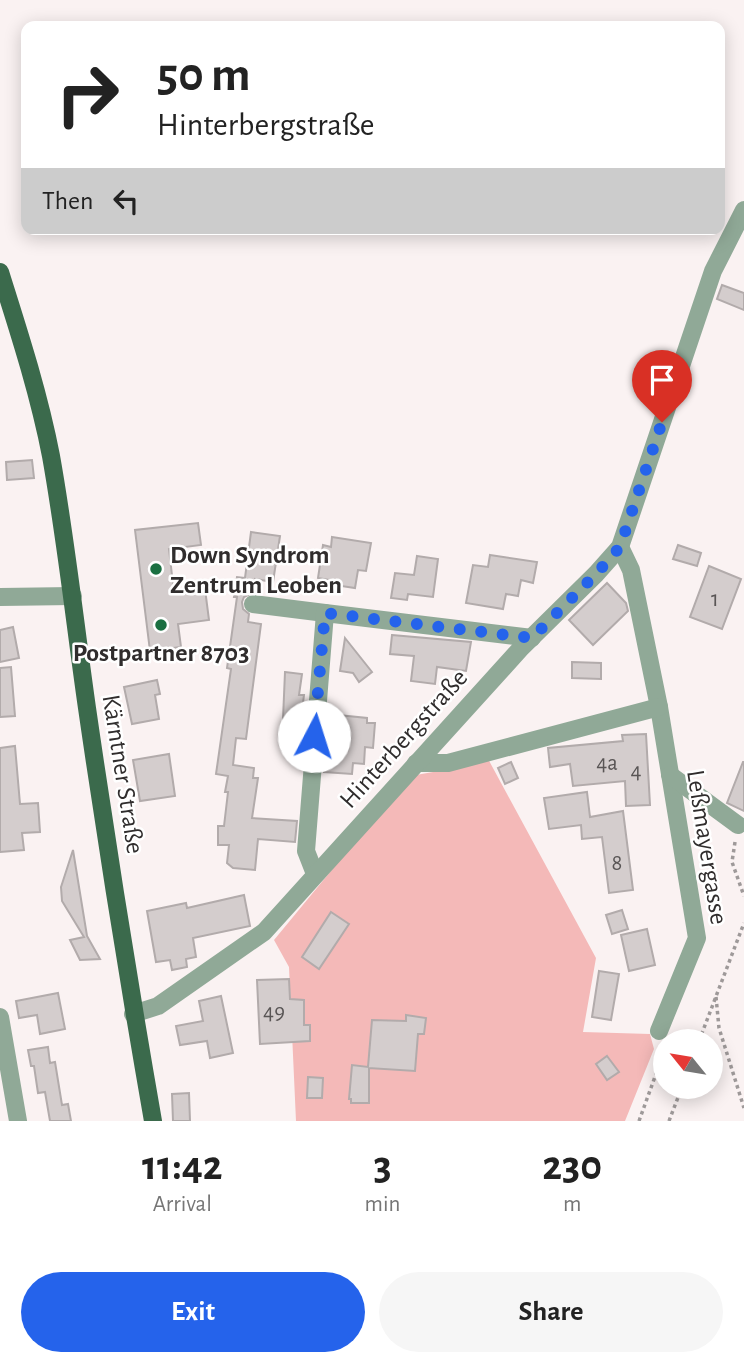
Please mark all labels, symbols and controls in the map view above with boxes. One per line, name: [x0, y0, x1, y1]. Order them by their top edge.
icon: right: [42, 49, 133, 140]
text: 50 m: [157, 51, 251, 100]
text: Hinterbergstraße: [157, 109, 374, 141]
icon: left: [107, 182, 145, 220]
text: Then: [42, 188, 93, 214]
pin: [632, 350, 692, 422]
icon: arrive: [643, 361, 681, 399]
place label: Down Syndrom Zentrum Leoben: [170, 542, 342, 598]
marker: Down Syndrom Zentrum Leoben: [148, 561, 164, 577]
house number: 1: [711, 588, 719, 611]
marker: Postpartner 8703: [153, 617, 169, 633]
place label: Postpartner 8703: [73, 640, 249, 666]
street label: Hinterbergstraße: [335, 664, 473, 813]
street label: Kärntner Straße: [98, 693, 148, 856]
position arrow: [277, 699, 351, 773]
house number: 4a: [596, 752, 618, 775]
house number: 4: [630, 760, 642, 783]
street label: Leßmayergasse: [682, 768, 732, 926]
house number: 8: [612, 852, 622, 875]
house number: 49: [263, 1001, 285, 1024]
north arrow: [653, 1029, 723, 1099]
map controls: [653, 1029, 723, 1099]
text: 11:42: [142, 1145, 223, 1187]
text: 3: [373, 1145, 392, 1187]
text: 230: [542, 1145, 602, 1187]
text: Arrival: [153, 1193, 212, 1216]
text: min: [365, 1193, 400, 1216]
text: m: [563, 1193, 581, 1216]
button: Exit: [21, 1272, 365, 1352]
button: Share: [379, 1272, 723, 1352]

